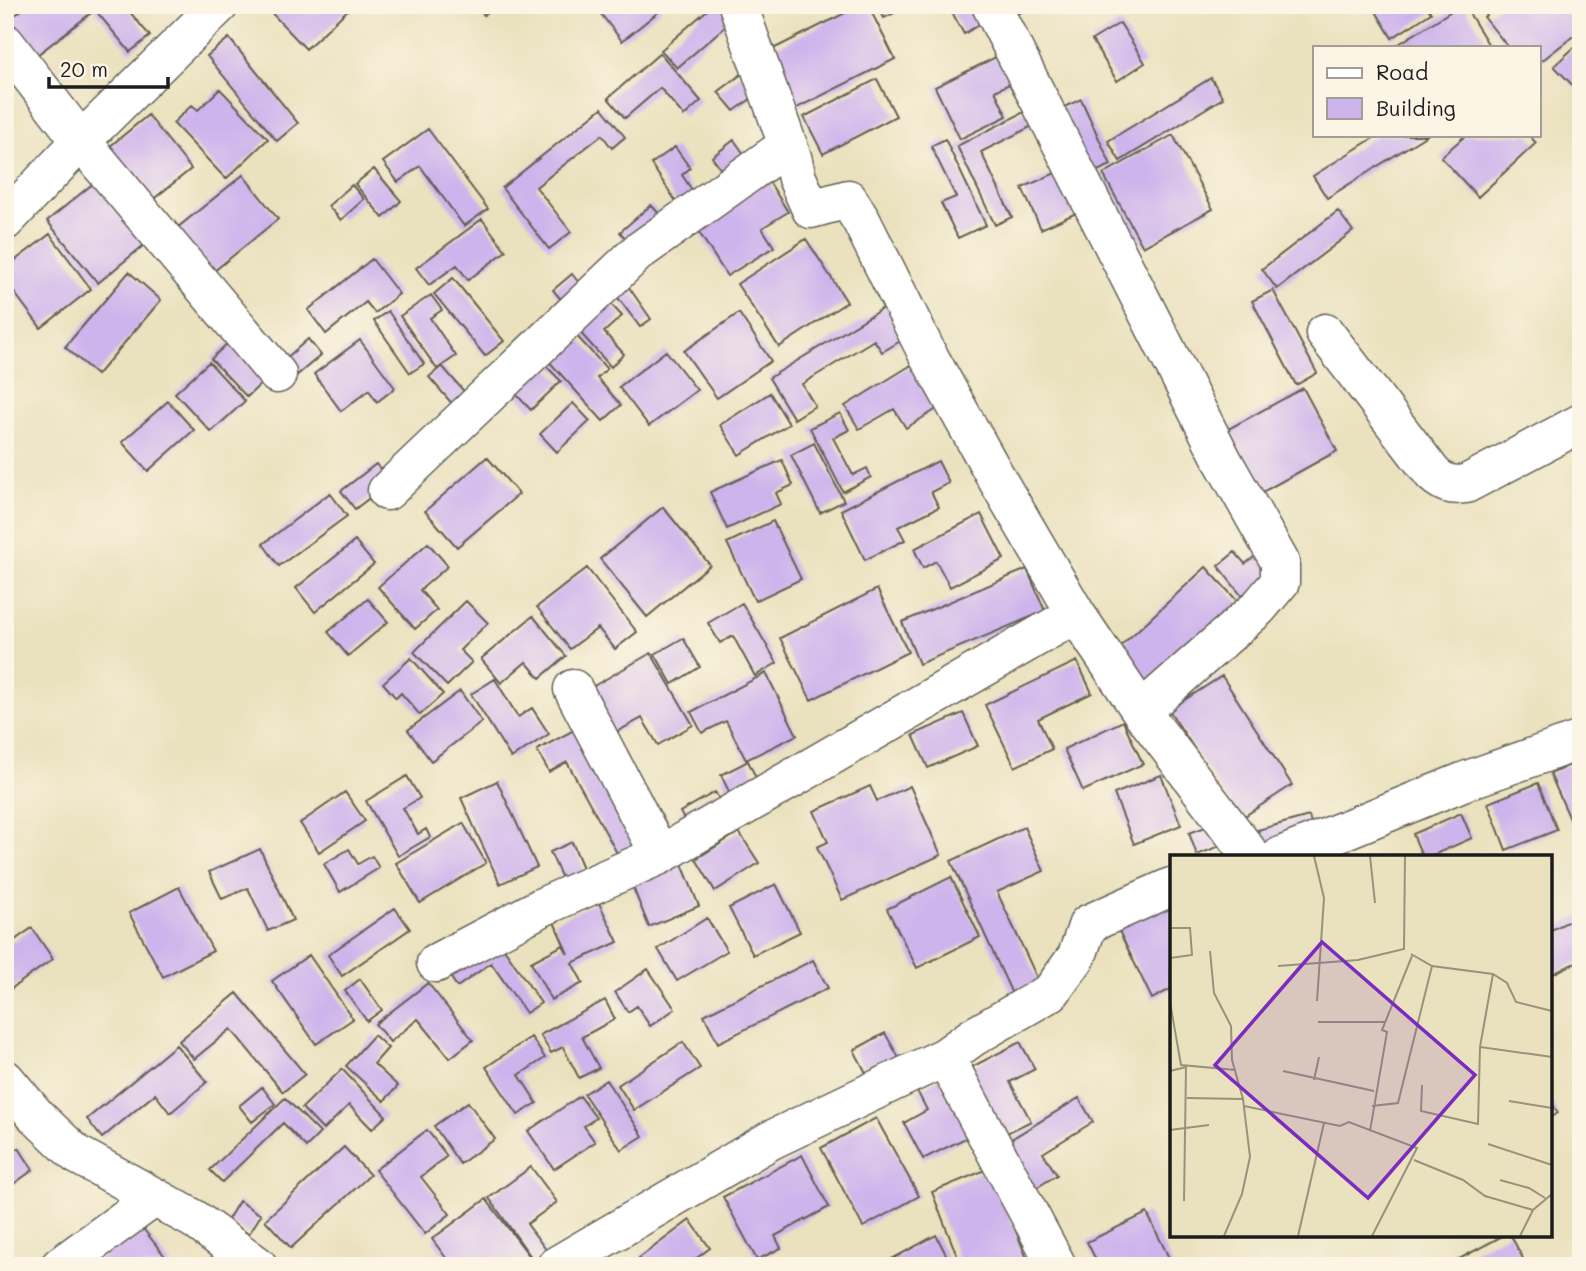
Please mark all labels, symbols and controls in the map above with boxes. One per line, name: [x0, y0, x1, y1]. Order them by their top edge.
scale bar: [49, 46, 168, 90]
legend: [1313, 46, 1540, 136]
text: 20 m: [60, 55, 108, 82]
text: Road: [1376, 58, 1428, 85]
text: Building: [1376, 94, 1456, 121]
inset map: [1170, 855, 1551, 1236]

